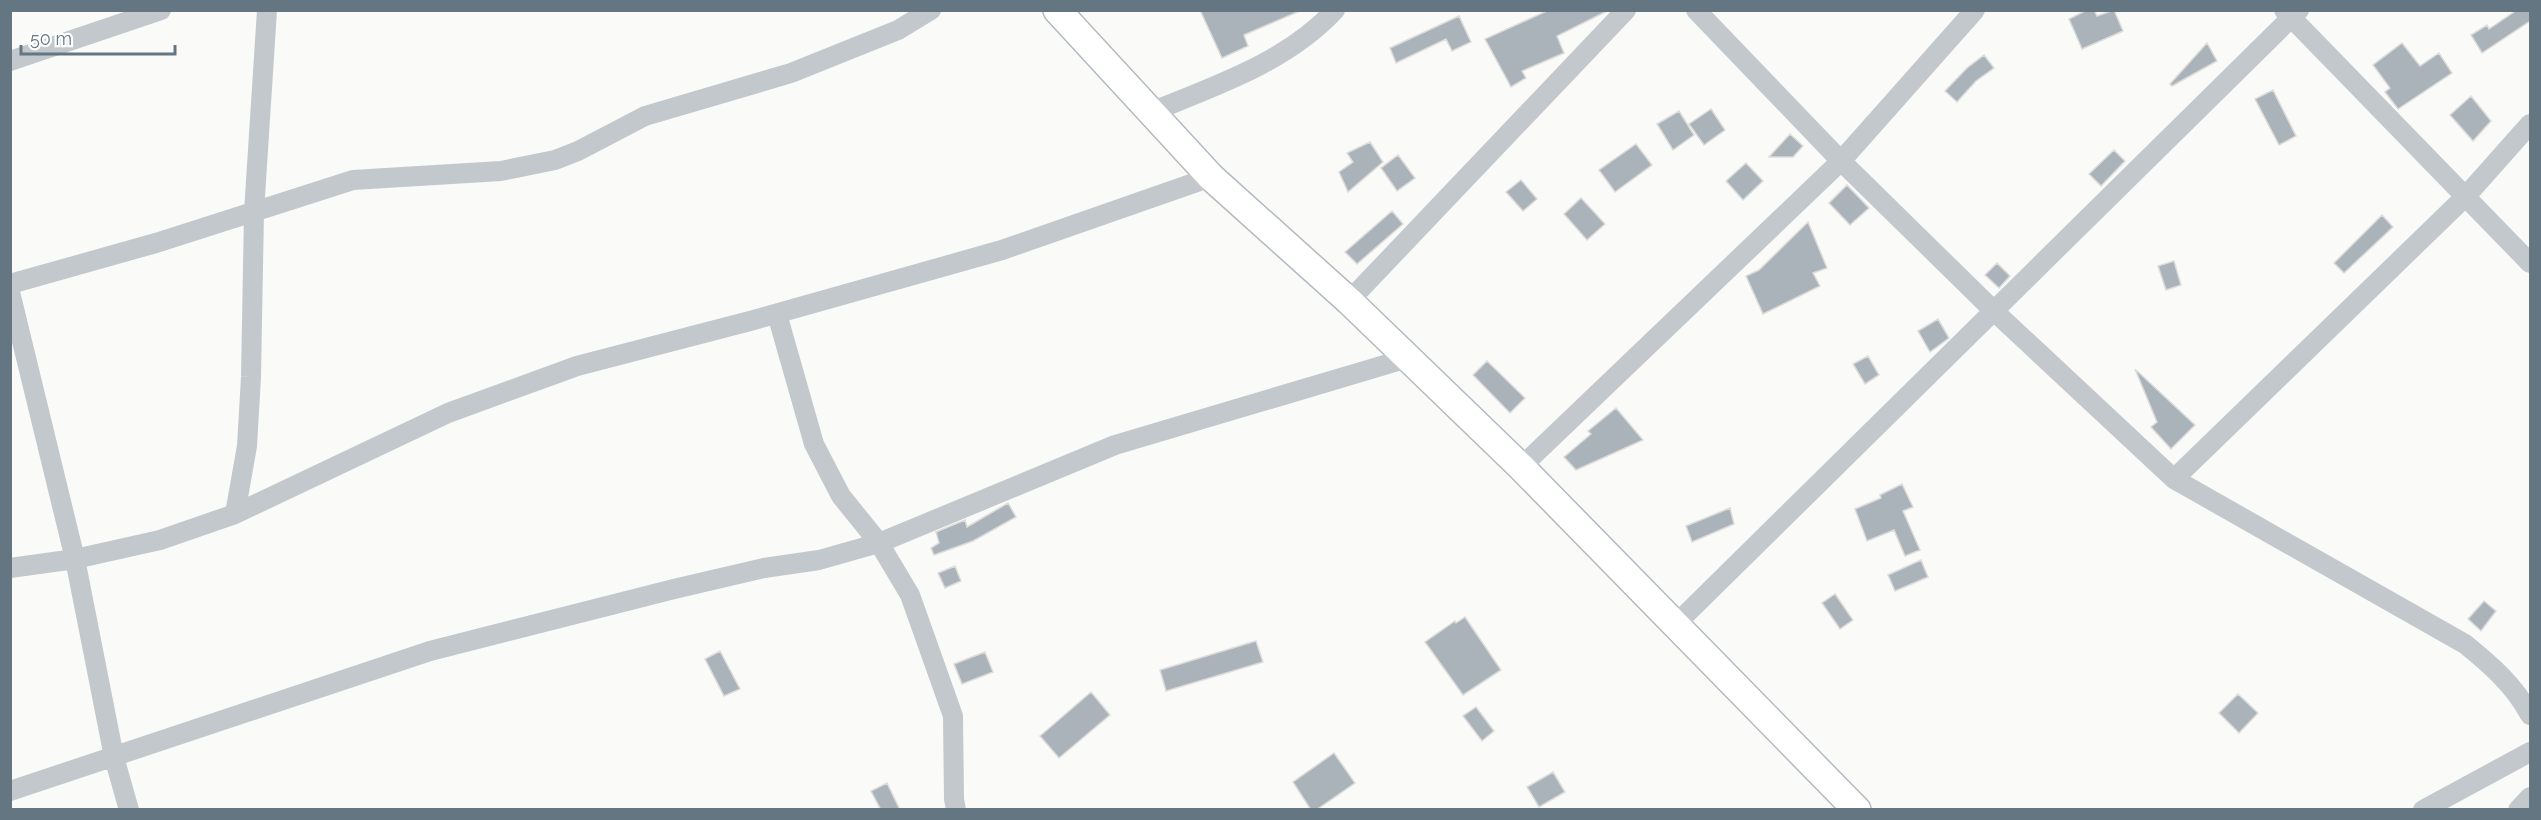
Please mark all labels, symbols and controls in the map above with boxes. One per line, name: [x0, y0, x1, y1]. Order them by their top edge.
scale bar: [21, 18, 176, 56]
text: 50 m: [30, 28, 72, 49]

